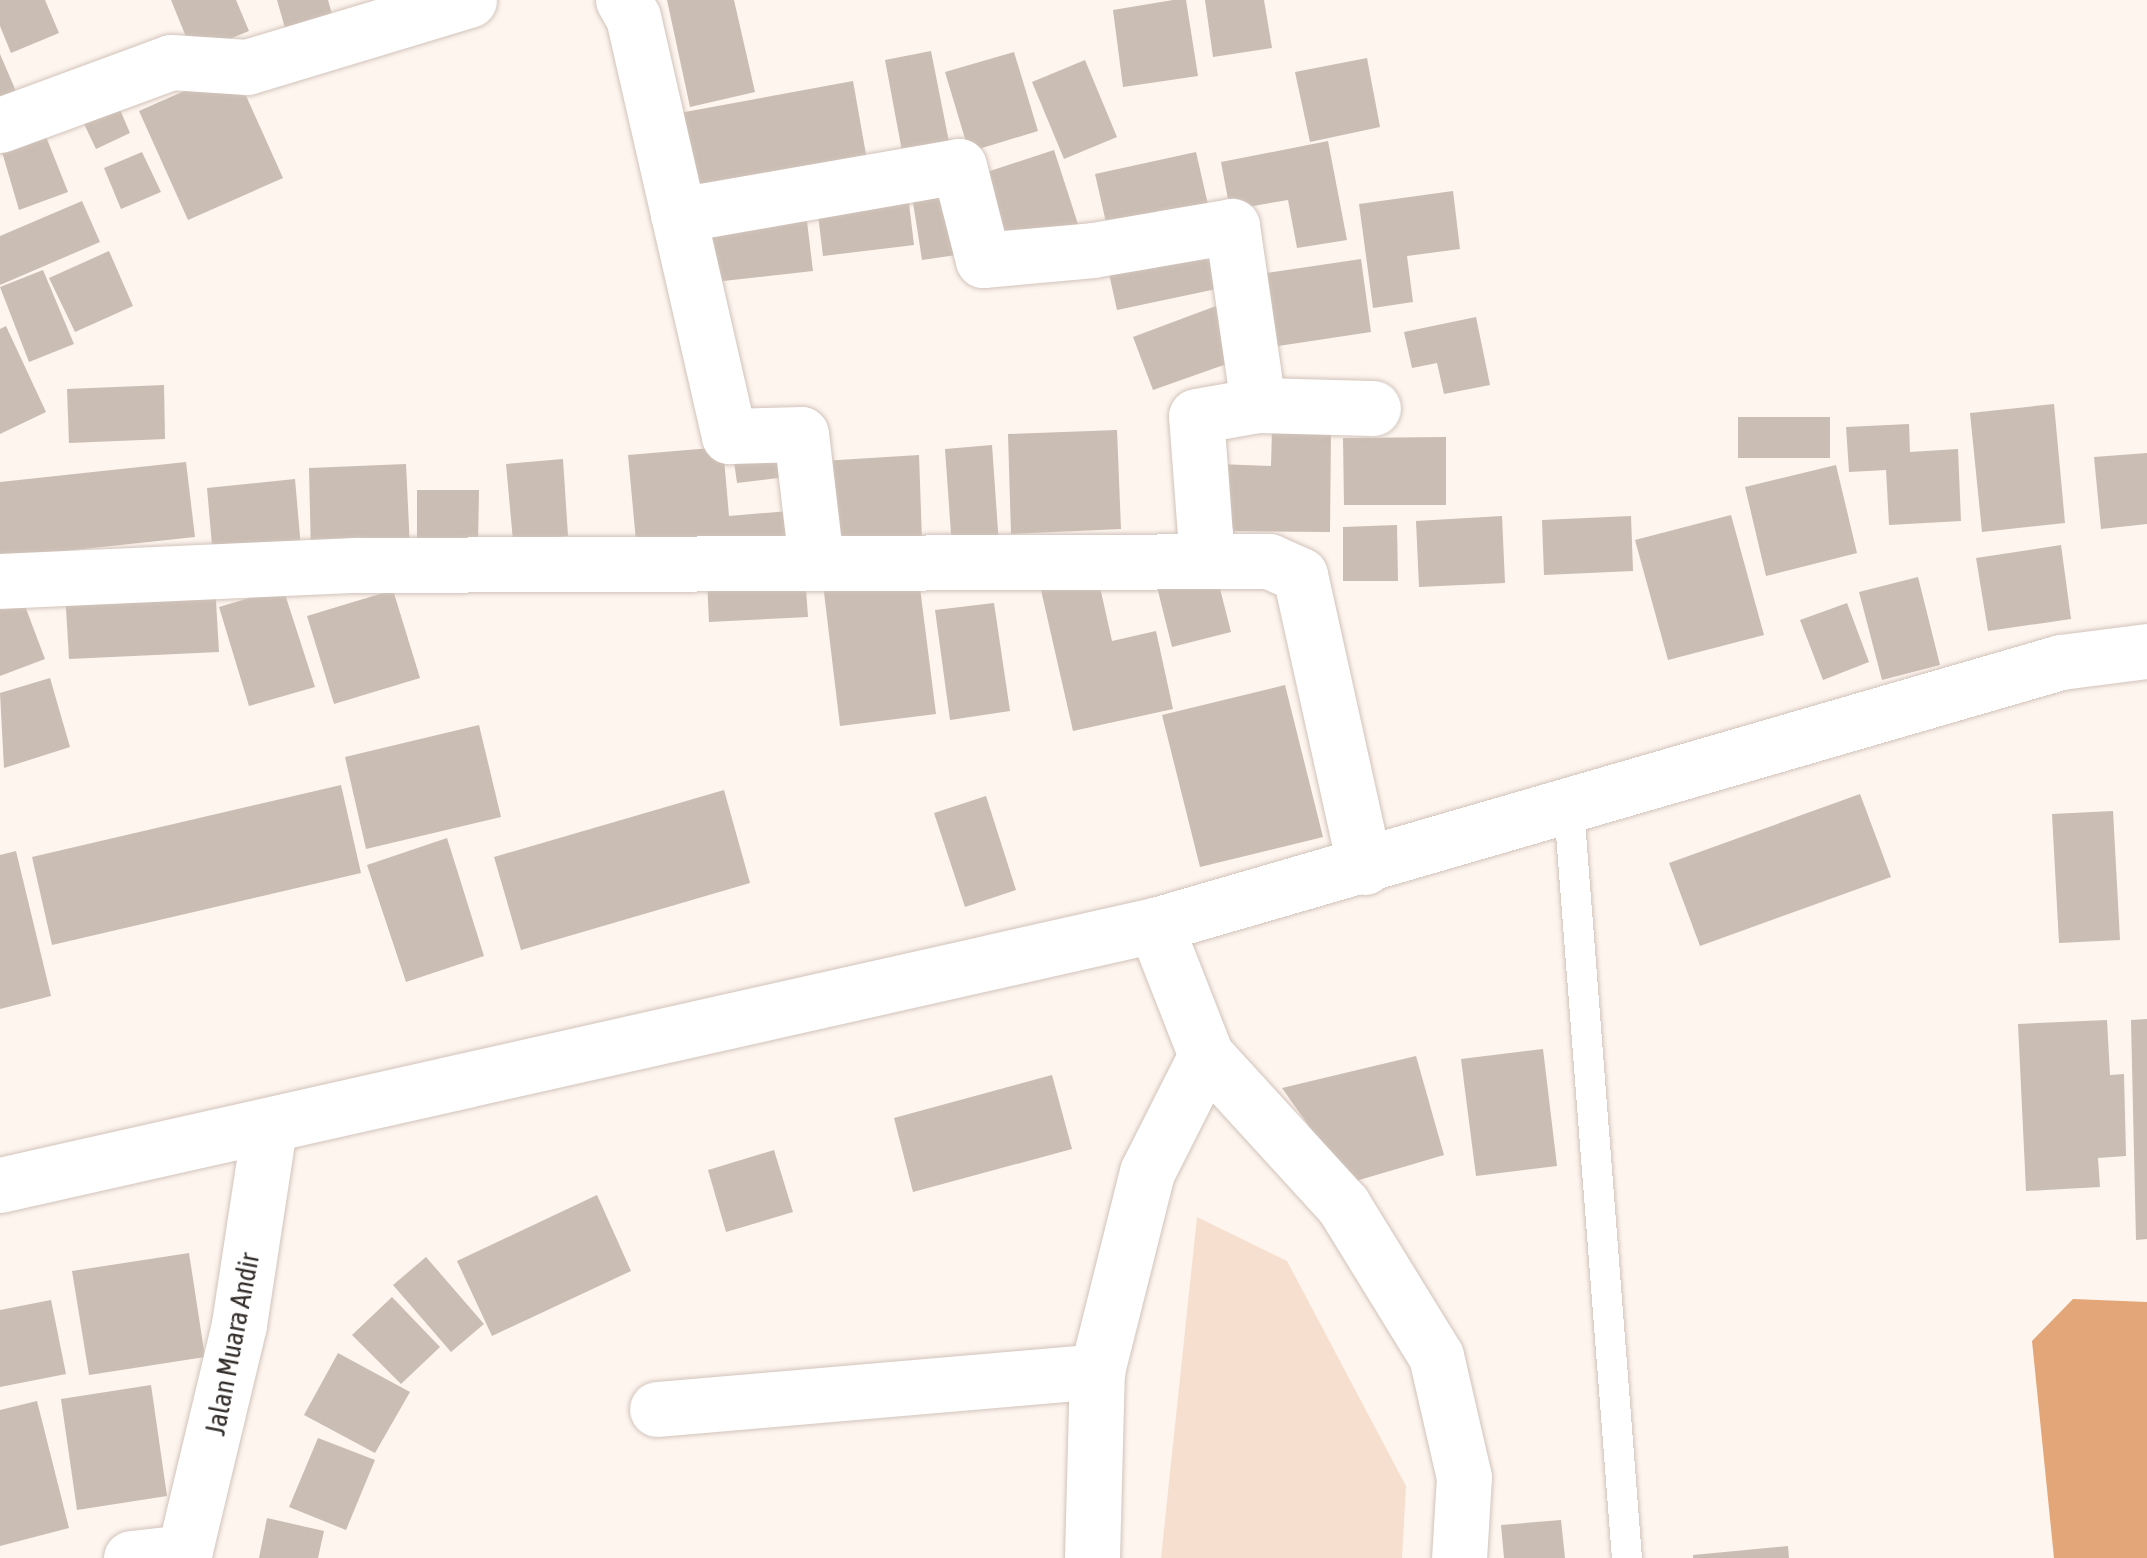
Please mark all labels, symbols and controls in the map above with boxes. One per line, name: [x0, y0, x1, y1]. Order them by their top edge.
street label: Jalan Muara Andir: [198, 1250, 266, 1438]

